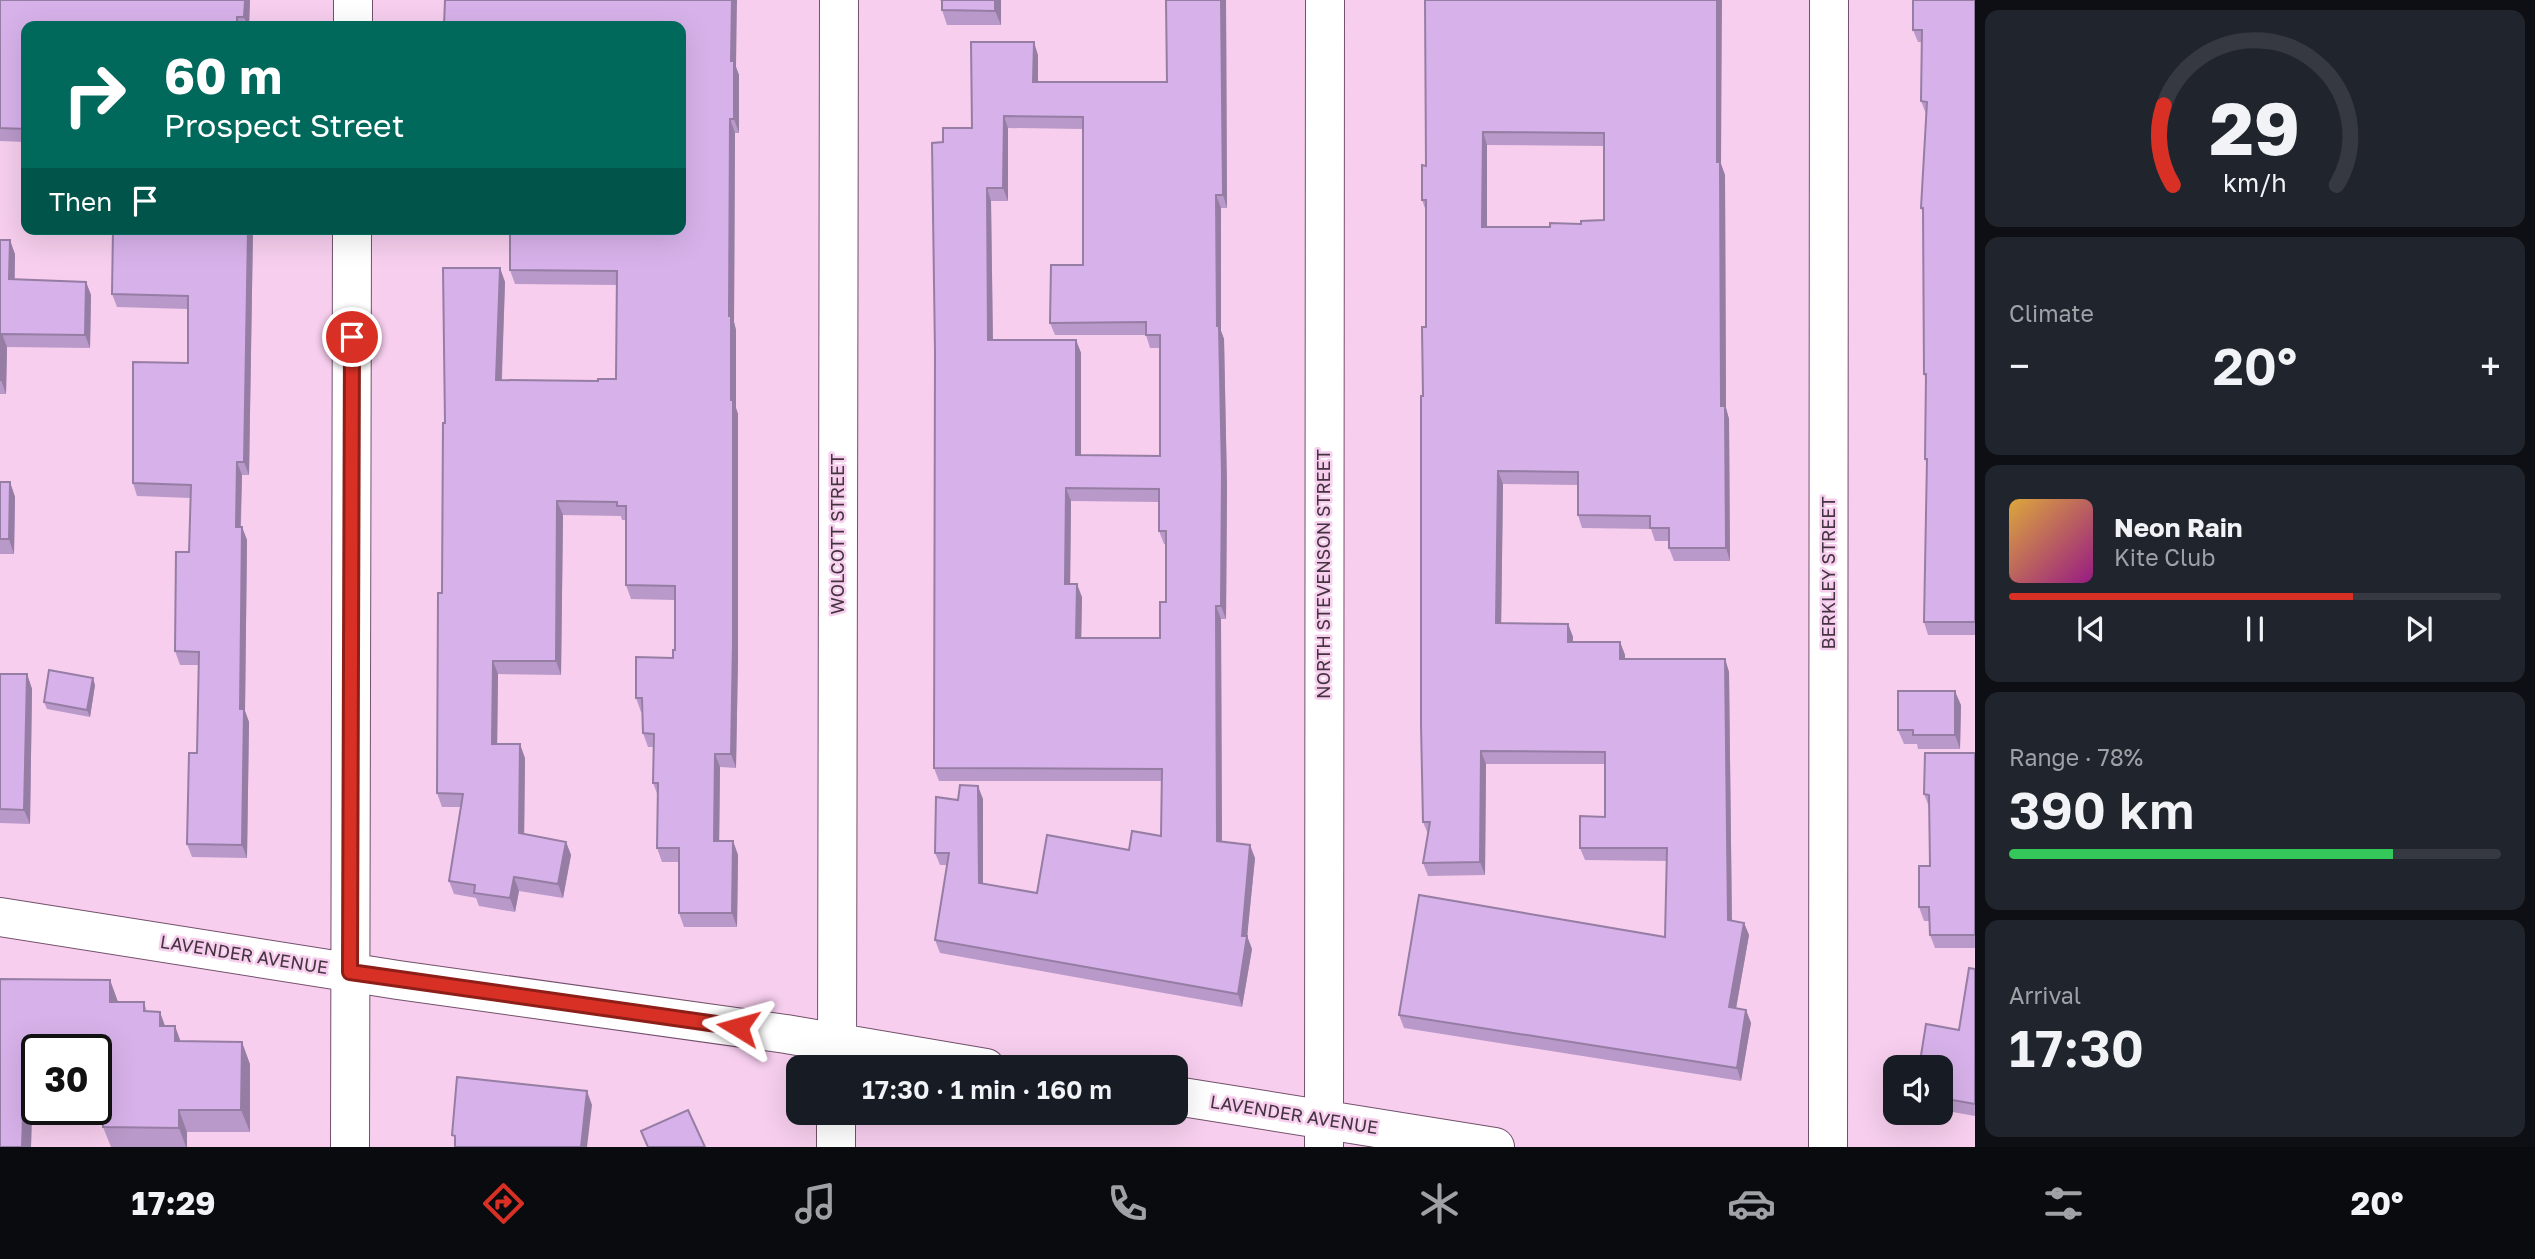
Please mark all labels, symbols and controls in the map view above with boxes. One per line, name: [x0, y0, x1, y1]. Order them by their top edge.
text: 60 m: [164, 46, 282, 105]
icon: right: [49, 49, 140, 140]
text: 29: [2210, 84, 2300, 171]
text: Prospect Street: [164, 106, 404, 144]
text: km/h: [2223, 167, 2287, 198]
icon: arrive: [126, 182, 164, 220]
text: Then: [49, 186, 112, 217]
text: Climate: [2009, 299, 2094, 327]
pin: [322, 307, 382, 367]
icon: arrive: [333, 318, 371, 356]
text: 20°: [2213, 334, 2297, 396]
text: −: [2009, 343, 2030, 388]
text: +: [2480, 343, 2501, 388]
street label: NORTH STEVENSON STREET: [1312, 449, 1334, 699]
street label: WOLCOTT STREET: [826, 454, 848, 614]
street label: BERKLEY STREET: [1817, 496, 1839, 650]
text: Neon Rain: [2114, 512, 2243, 543]
text: Kite Club: [2114, 543, 2215, 571]
icon: previous: [2072, 610, 2110, 648]
icon: pause: [2236, 610, 2274, 648]
icon: next: [2400, 610, 2438, 648]
text: Range · 78%: [2009, 743, 2143, 771]
text: 390 km: [2009, 778, 2194, 840]
street label: LAVENDER AVENUE: [159, 930, 330, 978]
text: Arrival: [2009, 981, 2081, 1009]
position arrow: [701, 990, 775, 1064]
text: 17:30: [2009, 1016, 2144, 1078]
speed limit sign: 30: [21, 1034, 112, 1125]
map controls: [1883, 1055, 1953, 1125]
button: sound: [1883, 1055, 1953, 1125]
text: 17:30 · 1 min · 160 m: [862, 1074, 1112, 1105]
street label: LAVENDER AVENUE: [1209, 1090, 1380, 1138]
icon: directions: [479, 1179, 528, 1228]
icon: music: [791, 1179, 840, 1228]
icon: phone: [1103, 1179, 1152, 1228]
icon: climate: [1415, 1179, 1464, 1228]
icon: car: [1727, 1179, 1776, 1228]
icon: filters: [2039, 1179, 2088, 1228]
text: 17:29: [132, 1184, 216, 1222]
text: 20°: [2351, 1184, 2403, 1222]

